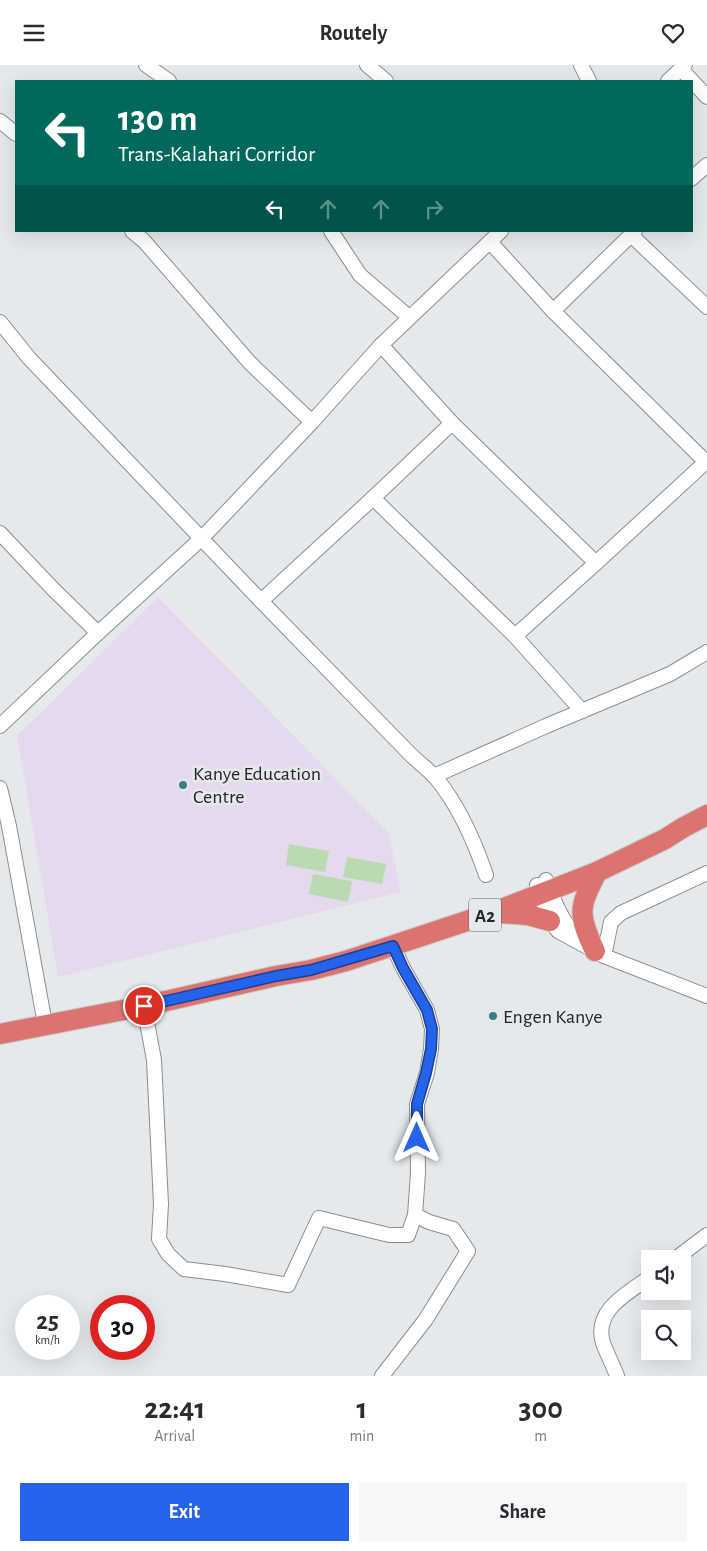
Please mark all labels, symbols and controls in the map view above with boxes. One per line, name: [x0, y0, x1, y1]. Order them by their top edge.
icon: menu: [20, 19, 48, 47]
icon: heart: [659, 19, 687, 47]
text: Routely: [320, 22, 387, 44]
icon: left: [35, 100, 100, 165]
text: 130 m: [118, 102, 197, 137]
text: Trans-Kalahari Corridor: [118, 143, 315, 165]
icon: left: [261, 195, 289, 223]
icon: ahead: [314, 195, 342, 223]
icon: ahead: [367, 195, 395, 223]
icon: right: [420, 195, 448, 223]
place label: Kanye Education Centre: [193, 764, 321, 807]
marker: Kanye Education Centre: [177, 779, 189, 791]
road number: A2: [469, 899, 501, 931]
pin: [123, 985, 165, 1027]
icon: arrive: [130, 992, 158, 1020]
place label: Engen Kanye: [503, 1007, 603, 1027]
marker: Engen Kanye: [487, 1010, 499, 1022]
position arrow: [390, 1111, 442, 1163]
map controls: [641, 1250, 691, 1360]
button: sound: [641, 1250, 691, 1300]
speed limit sign: 30: [90, 1295, 155, 1360]
text: 25: [36, 1309, 59, 1334]
button: search: [641, 1310, 691, 1360]
text: km/h: [35, 1334, 60, 1346]
text: 22:41: [144, 1394, 205, 1424]
text: 1: [357, 1394, 367, 1424]
text: 300: [519, 1394, 563, 1424]
text: Arrival: [154, 1428, 195, 1444]
text: min: [349, 1428, 374, 1444]
text: m: [534, 1428, 547, 1444]
button: Exit: [20, 1483, 349, 1541]
button: Share: [359, 1483, 687, 1541]

